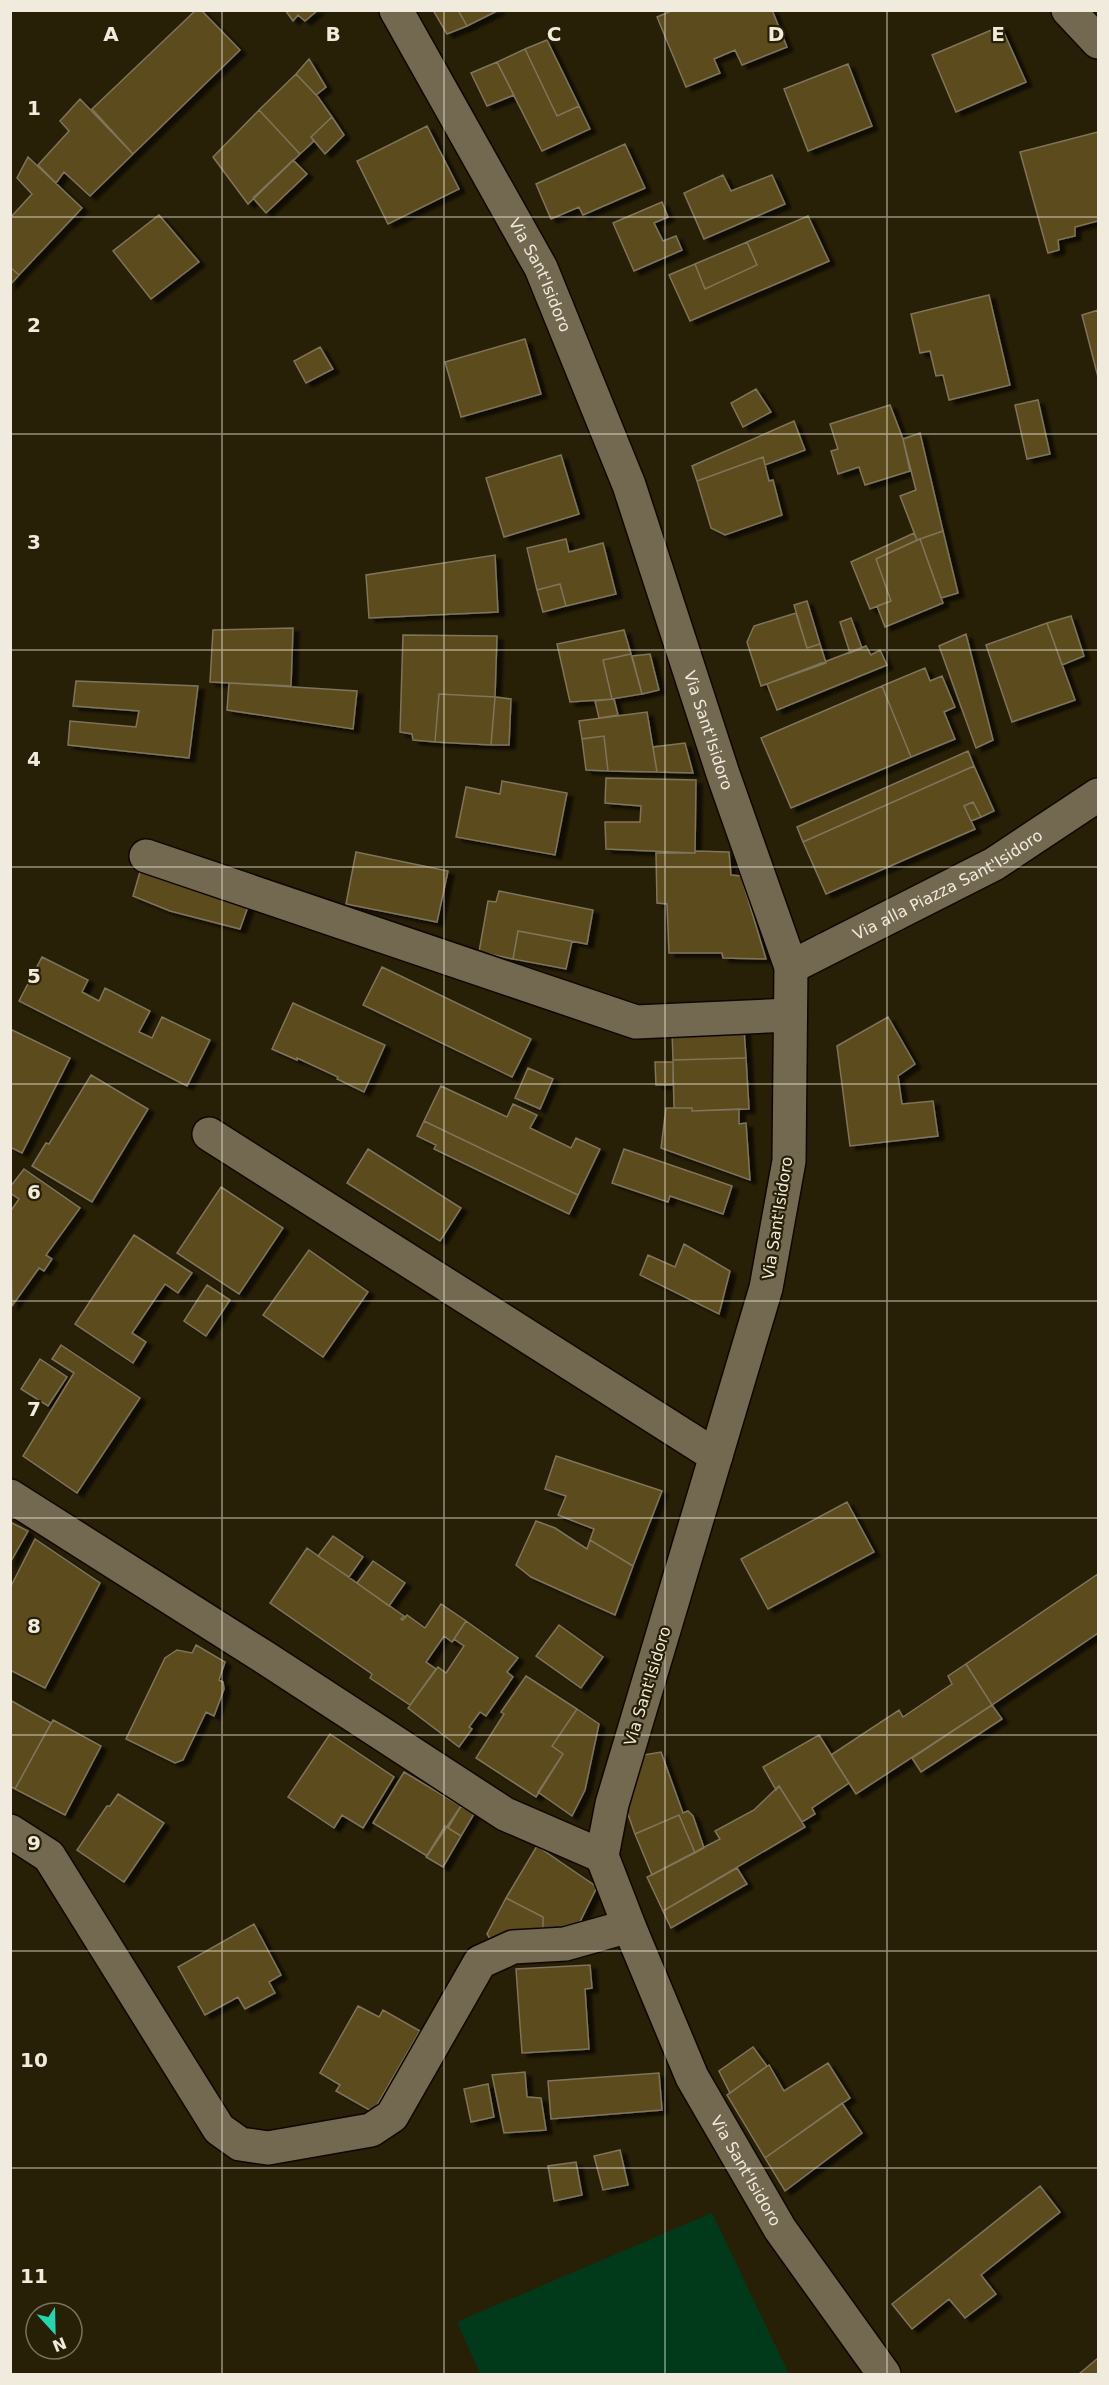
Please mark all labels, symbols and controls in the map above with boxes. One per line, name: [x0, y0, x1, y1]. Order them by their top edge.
text: A: [103, 22, 119, 46]
text: B: [325, 22, 341, 46]
text: C: [547, 22, 561, 46]
text: D: [768, 22, 784, 46]
text: E: [991, 22, 1005, 46]
text: 1: [27, 96, 41, 120]
street label: Via Sant'Isidoro: [505, 215, 575, 335]
text: 2: [27, 313, 41, 337]
text: 3: [27, 530, 41, 554]
street label: Via Sant'Isidoro: [680, 668, 737, 793]
text: 4: [27, 747, 41, 771]
street label: Via alla Piazza Sant'Isidoro: [850, 826, 1046, 944]
text: 5: [27, 964, 41, 988]
street label: Via Sant'Isidoro: [758, 1155, 797, 1281]
text: 6: [27, 1180, 41, 1204]
text: 7: [27, 1397, 41, 1421]
text: 8: [27, 1614, 41, 1638]
street label: Via Sant'Isidoro: [620, 1624, 675, 1748]
text: 9: [27, 1831, 41, 1855]
text: 10: [20, 2048, 48, 2072]
street label: Via Sant'Isidoro: [706, 2112, 785, 2229]
text: 11: [20, 2264, 48, 2288]
north arrow: [24, 2301, 84, 2361]
text: N: [50, 2333, 69, 2356]

